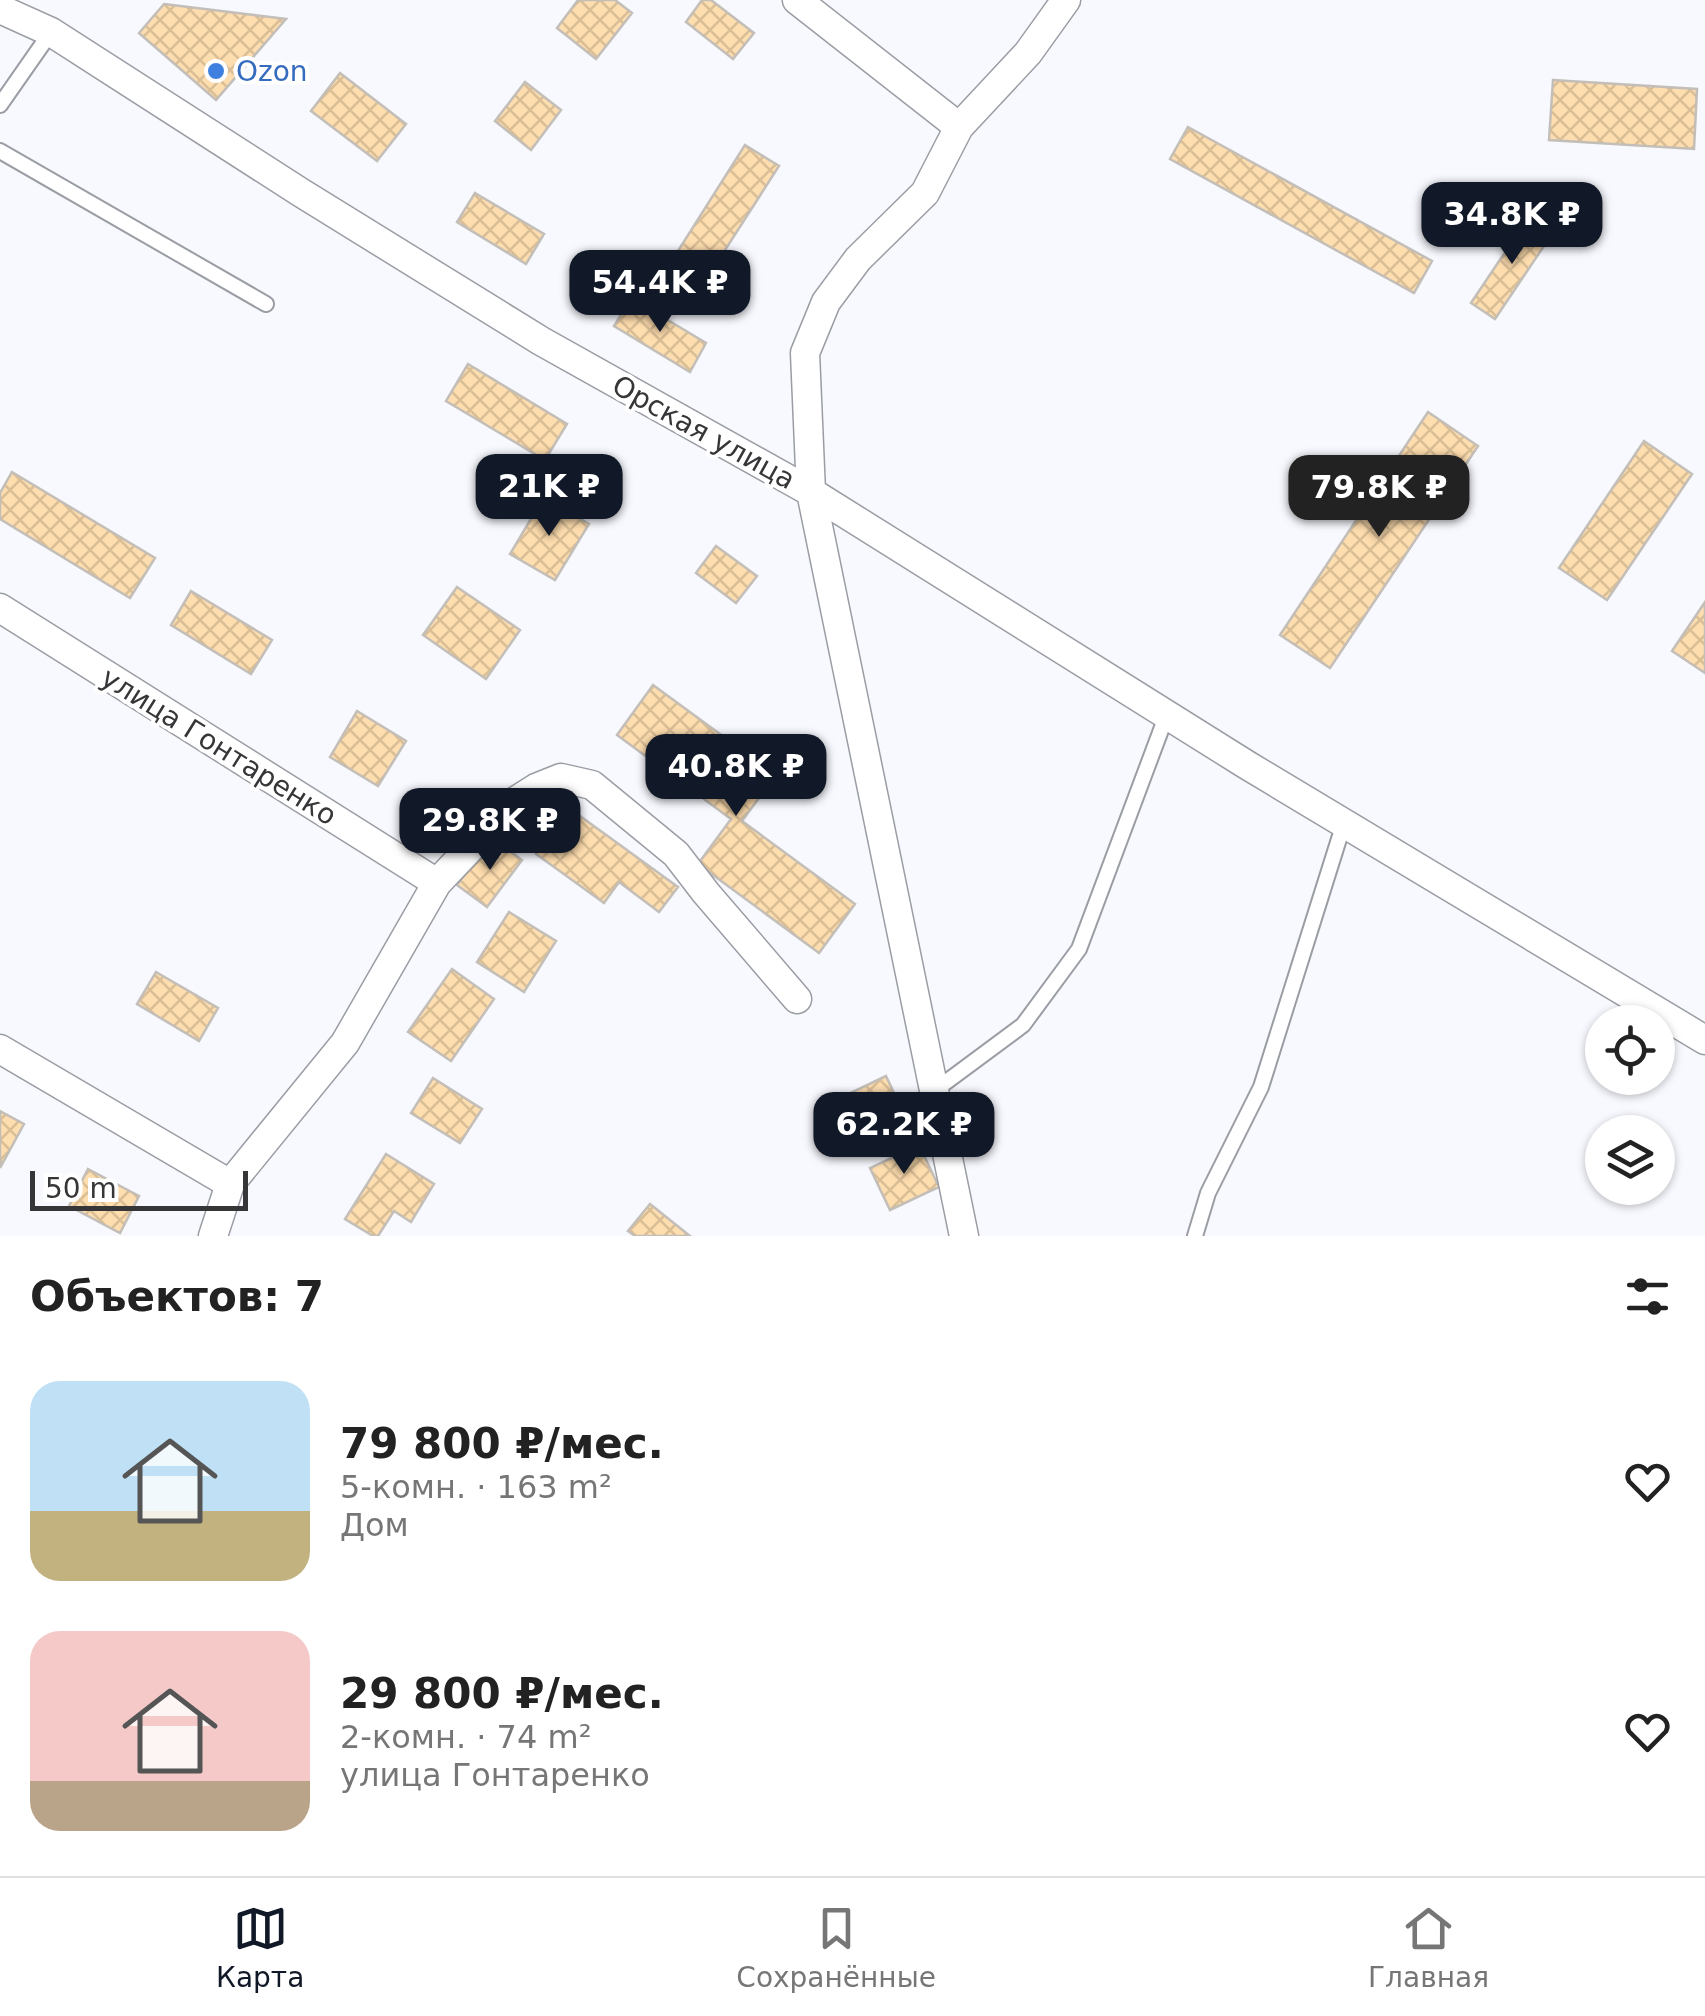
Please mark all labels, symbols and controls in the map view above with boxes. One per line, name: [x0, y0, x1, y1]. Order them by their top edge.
place label: Ozon: [236, 55, 308, 88]
marker: Ozon: [205, 60, 227, 82]
pin: 34.8K ₽: [1420, 182, 1604, 267]
text: 34.8K ₽: [1443, 195, 1581, 233]
pin: 54.4K ₽: [568, 250, 752, 335]
text: 54.4K ₽: [591, 263, 729, 301]
street label: Орская улица: [607, 369, 801, 496]
pin: 21K ₽: [479, 454, 619, 539]
pin: 79.8K ₽: [1287, 455, 1471, 540]
text: 21K ₽: [498, 467, 600, 505]
text: 79.8K ₽: [1310, 468, 1448, 506]
street label: улица Гонтаренко: [95, 661, 342, 832]
pin: 40.8K ₽: [644, 734, 828, 819]
text: 40.8K ₽: [667, 747, 805, 785]
pin: 29.8K ₽: [398, 788, 582, 873]
text: 29.8K ₽: [421, 801, 559, 839]
map controls: [1585, 1005, 1675, 1205]
button: locate: [1585, 1005, 1675, 1095]
pin: 62.2K ₽: [812, 1092, 996, 1177]
text: 62.2K ₽: [835, 1105, 973, 1143]
button: layers: [1585, 1115, 1675, 1205]
scale bar: [30, 1166, 248, 1210]
text: 50 m: [45, 1172, 117, 1205]
icon: filters: [1620, 1269, 1675, 1324]
text: Объектов: 7: [30, 1272, 324, 1321]
text: 79 800 ₽/мес.: [340, 1419, 664, 1468]
icon: home: [110, 1421, 230, 1541]
icon: heart: [1620, 1454, 1675, 1509]
text: 5-комн. · 163 m²: [340, 1468, 612, 1506]
text: Дом: [340, 1506, 409, 1544]
text: 29 800 ₽/мес.: [340, 1669, 664, 1718]
icon: home: [110, 1671, 230, 1791]
icon: heart: [1620, 1704, 1675, 1759]
text: 2-комн. · 74 m²: [340, 1718, 591, 1756]
text: улица Гонтаренко: [340, 1756, 650, 1794]
tab: Карта: [216, 1901, 304, 1994]
tab: Сохранённые: [736, 1901, 936, 1994]
tab: Главная: [1368, 1901, 1489, 1994]

